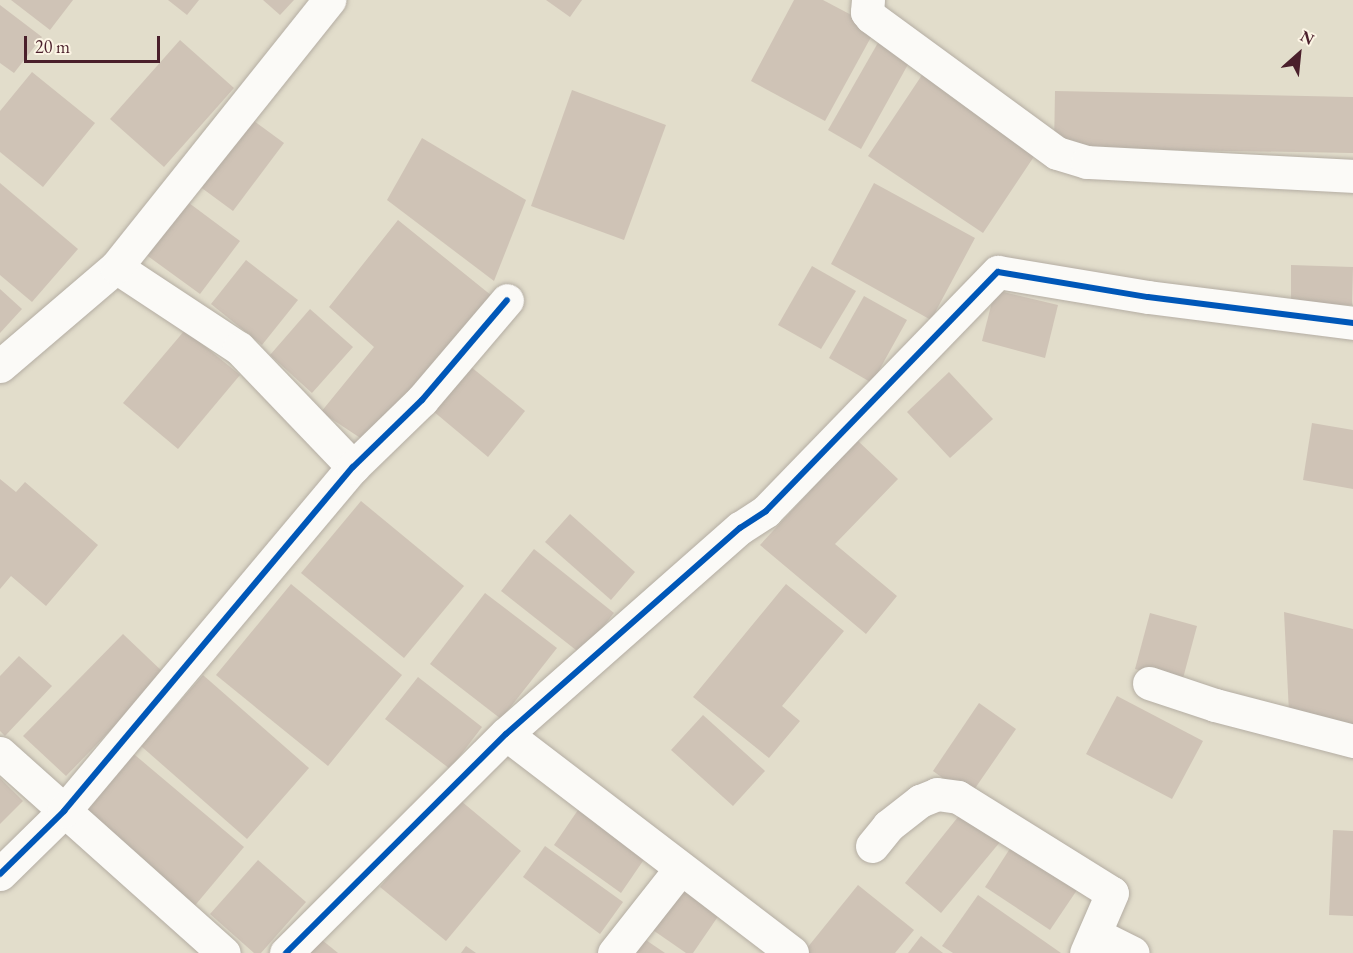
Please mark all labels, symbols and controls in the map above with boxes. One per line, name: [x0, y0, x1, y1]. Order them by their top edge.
scale bar: [27, 24, 164, 62]
north arrow: [1269, 24, 1329, 84]
text: N: [1297, 25, 1318, 50]
text: 20 m: [35, 35, 70, 58]

